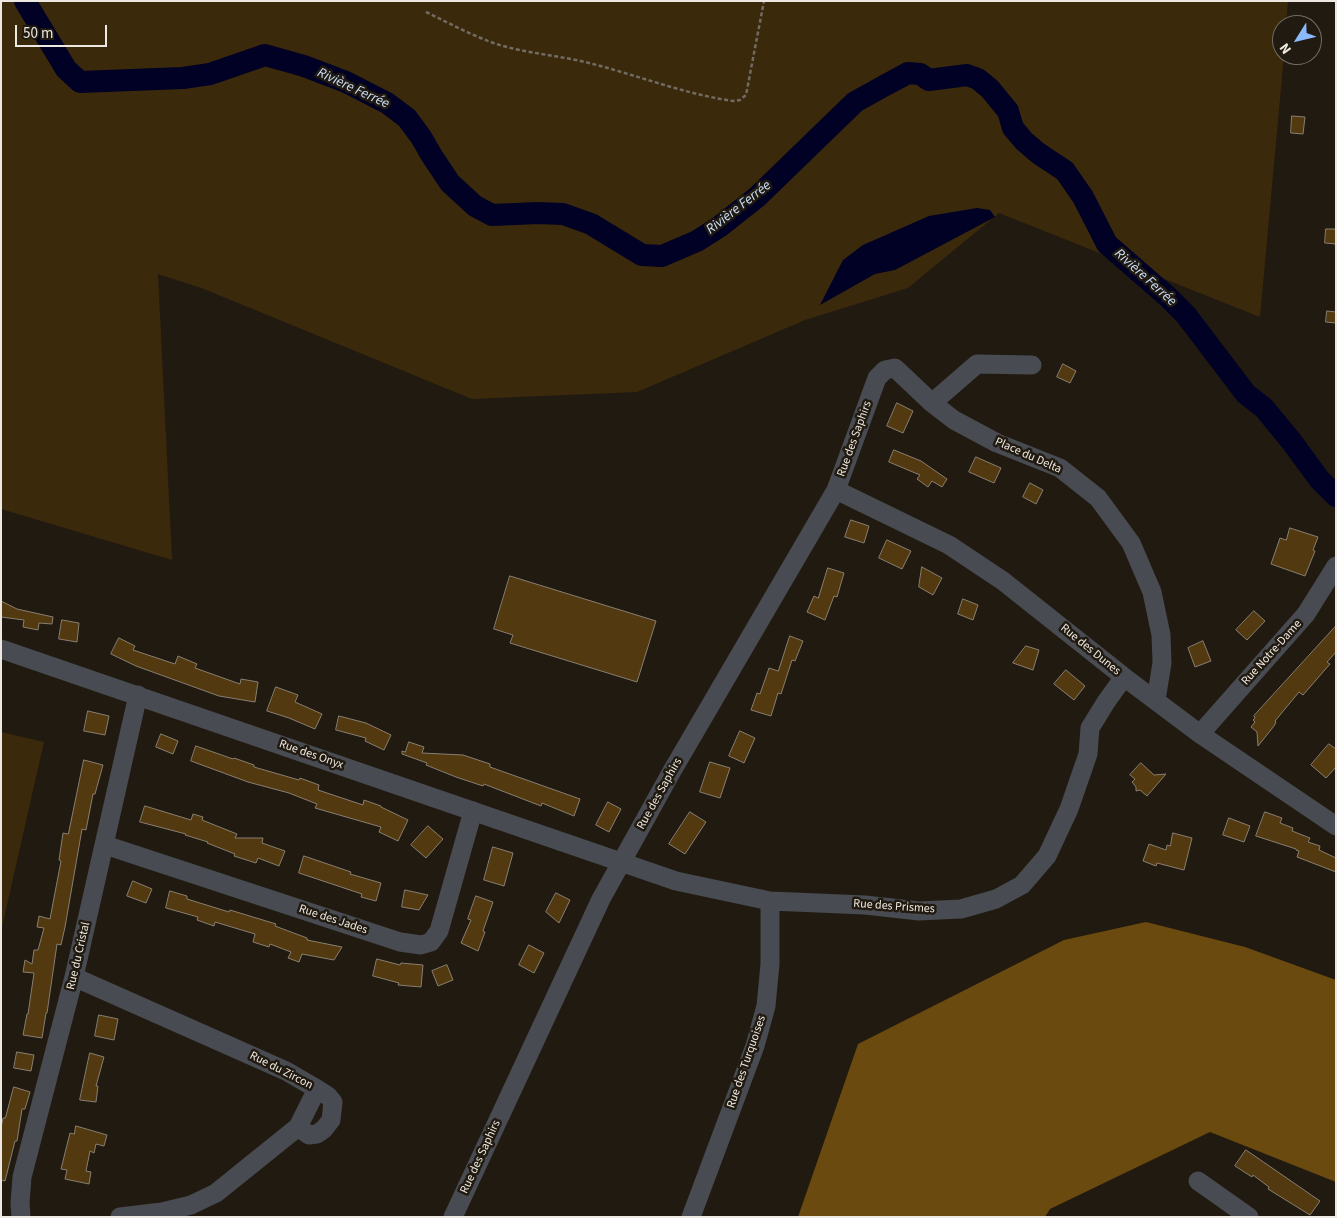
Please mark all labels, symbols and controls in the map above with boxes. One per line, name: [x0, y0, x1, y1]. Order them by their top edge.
scale bar: [18, 15, 110, 47]
north arrow: [1272, 15, 1322, 65]
text: 50 m: [23, 23, 53, 44]
text: N: [1275, 39, 1297, 58]
water label: Rivière Ferrée: [314, 65, 392, 113]
water label: Rivière Ferrée: [703, 177, 775, 239]
water label: Rivière Ferrée: [1111, 246, 1179, 310]
street label: Rue des Saphirs: [835, 399, 875, 479]
street label: Place du Delta: [993, 435, 1063, 477]
street label: Rue Notre-Dame: [1239, 617, 1305, 689]
street label: Rue des Dunes: [1057, 621, 1123, 679]
street label: Rue des Onyx: [277, 737, 345, 773]
street label: Rue des Saphirs: [634, 756, 686, 832]
street label: Rue des Prismes: [853, 897, 935, 917]
street label: Rue des Jades: [297, 902, 369, 938]
street label: Rue du Cristal: [64, 921, 94, 991]
street label: Rue des Turquoises: [724, 1014, 770, 1110]
street label: Rue du Zircon: [247, 1049, 315, 1093]
street label: Rue des Saphirs: [458, 1118, 504, 1196]

